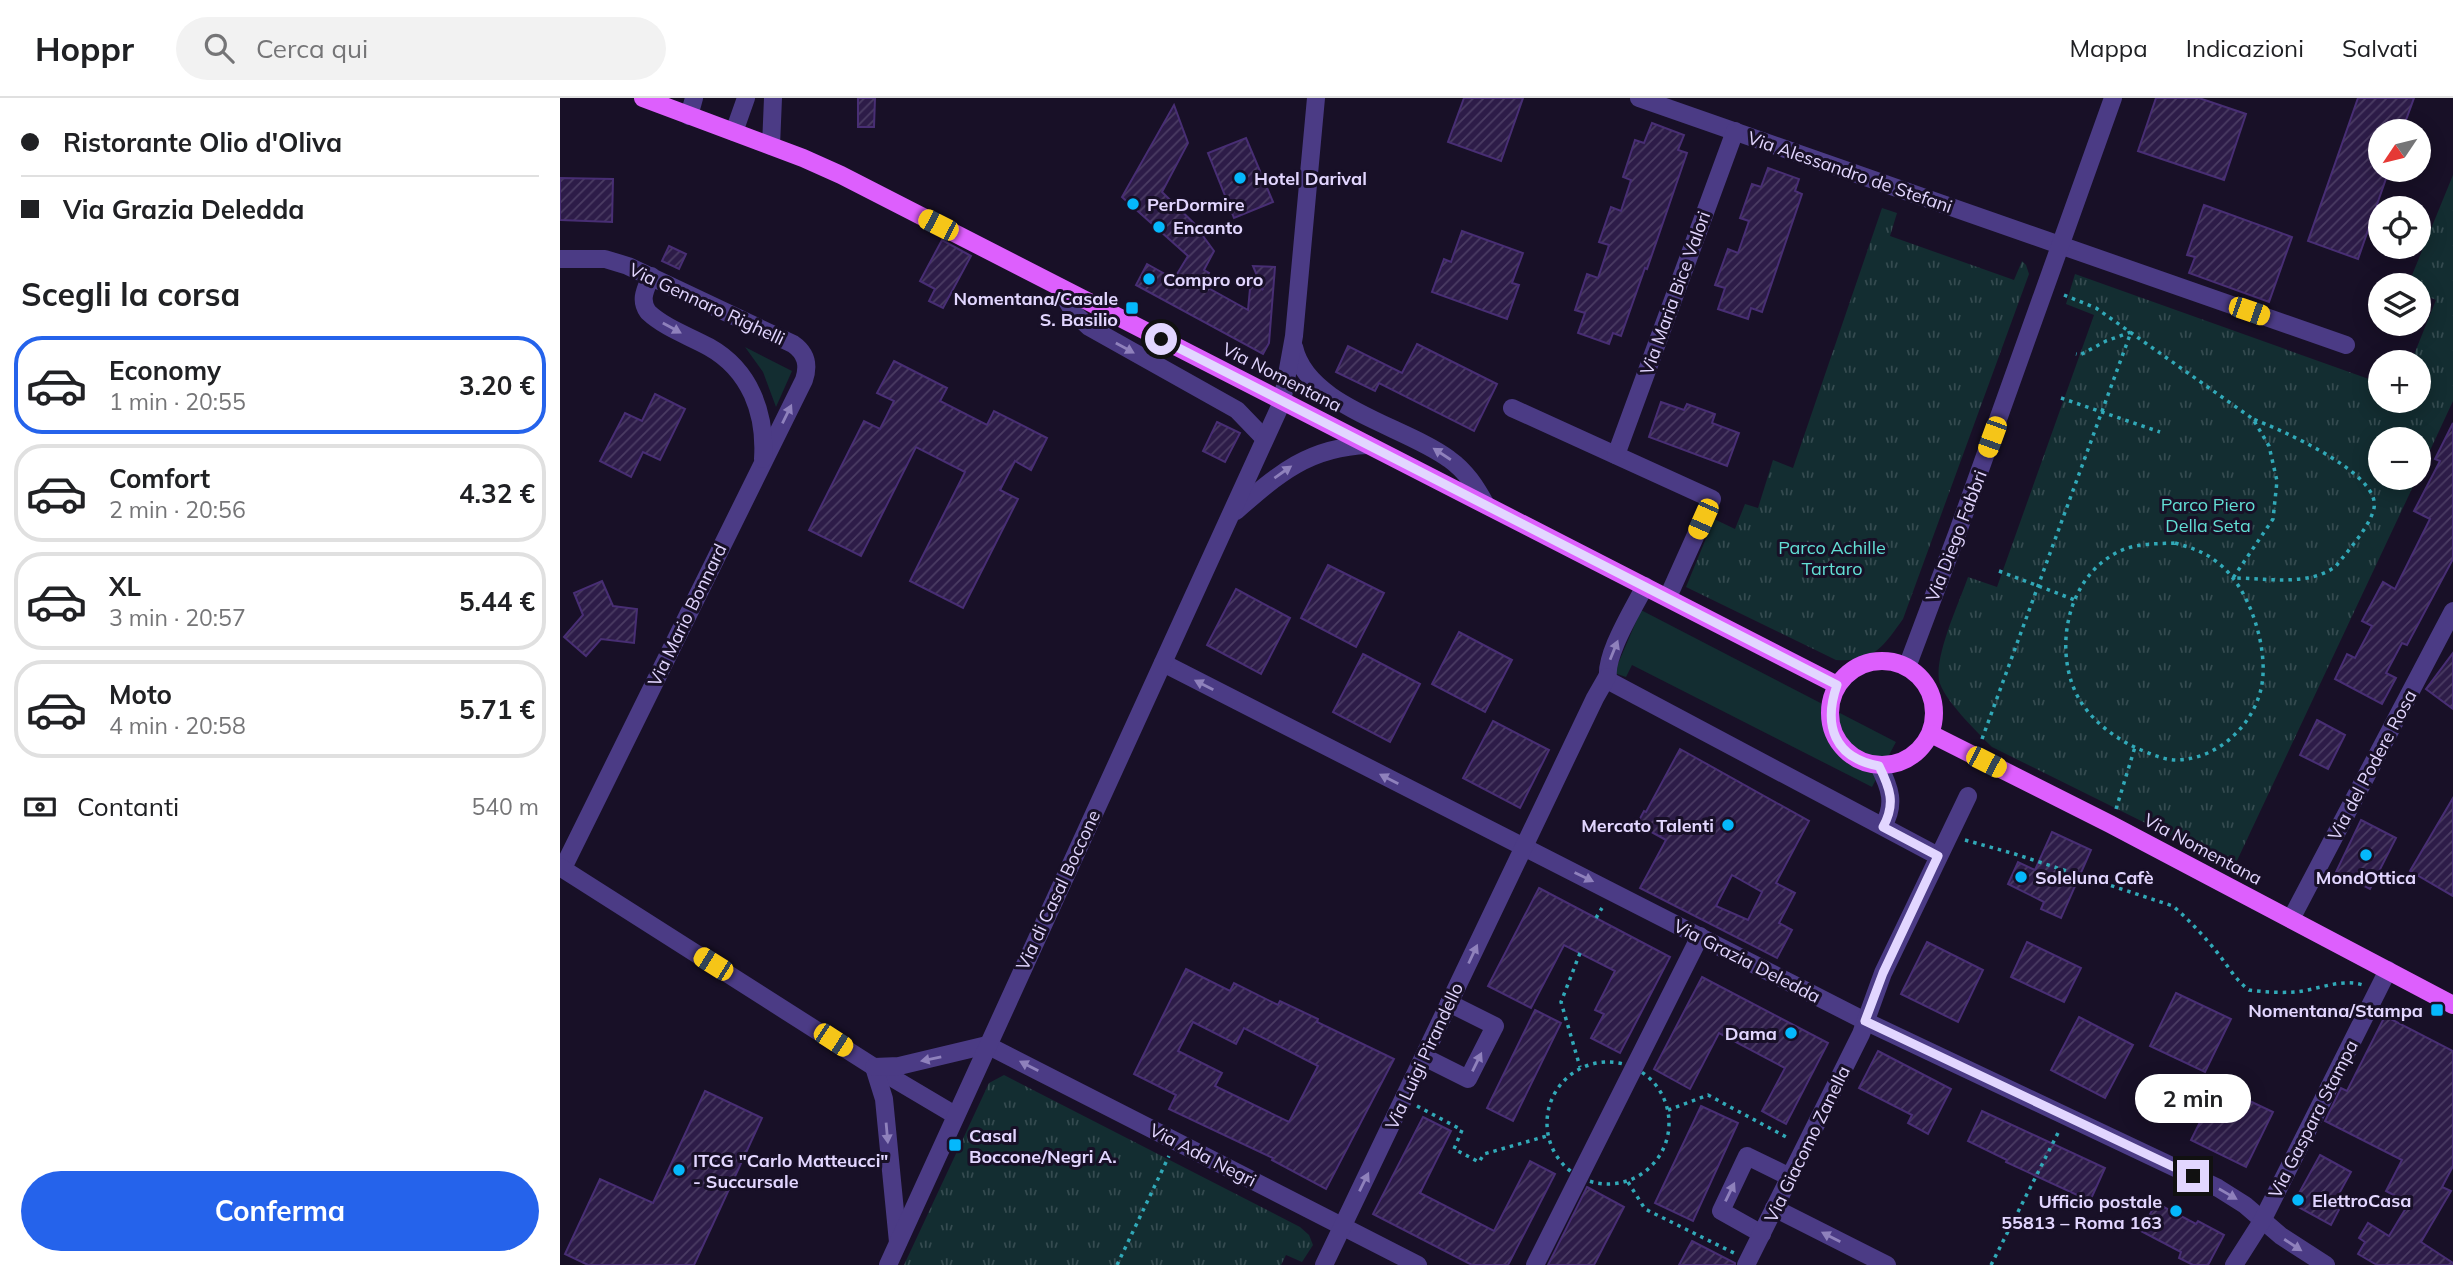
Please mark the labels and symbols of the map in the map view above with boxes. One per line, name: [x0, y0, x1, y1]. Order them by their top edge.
north arrow: [2368, 119, 2431, 182]
street label: Via Alessandro de Stefani: [1745, 126, 1955, 218]
place label: Hotel Darival: [1254, 167, 1367, 190]
marker: Hotel Darival: [1232, 170, 1248, 186]
place label: PerDormire: [1147, 193, 1245, 216]
marker: PerDormire: [1125, 196, 1141, 212]
car: [915, 206, 962, 244]
street label: Via Maria Bice Valori: [1635, 208, 1715, 378]
place label: Encanto: [1173, 216, 1243, 239]
marker: Encanto: [1151, 219, 1167, 235]
street label: Via Gennaro Righelli: [625, 258, 789, 350]
place label: Compro oro: [1163, 268, 1263, 291]
marker: Compro oro: [1141, 271, 1157, 287]
place label: Nomentana/Casale S. Basilio: [953, 287, 1118, 331]
car: [2226, 294, 2273, 328]
marker: Nomentana/Casale S. Basilio: [1124, 300, 1140, 316]
one-way arrow: [662, 322, 682, 334]
route start: [1145, 323, 1177, 355]
street label: Via Nomentana: [1219, 337, 1345, 417]
one-way arrow: [1115, 342, 1135, 354]
one-way arrow: [782, 404, 793, 424]
car: [1975, 414, 2010, 460]
one-way arrow: [1432, 448, 1452, 461]
one-way arrow: [1274, 465, 1292, 479]
street label: Via Diego Fabbri: [1920, 467, 1992, 605]
park label: Parco Piero Della Seta: [2161, 493, 2255, 537]
car: [1685, 496, 1722, 542]
park label: Parco Achille Tartaro: [1778, 536, 1886, 580]
street label: Via Mario Bonnard: [642, 540, 732, 690]
one-way arrow: [1608, 640, 1620, 660]
one-way arrow: [1194, 680, 1214, 691]
street label: Via del Podere Rosa: [2323, 686, 2421, 844]
car: [1963, 743, 2010, 781]
one-way arrow: [1379, 773, 1399, 784]
street label: Via di Casal Boccone: [1011, 806, 1105, 974]
street label: Via Nomentana: [2140, 808, 2266, 890]
place label: Mercato Talenti: [1581, 814, 1714, 837]
marker: Mercato Talenti: [1720, 817, 1736, 833]
marker: MondOttica: [2358, 847, 2374, 863]
place label: Soleluna Cafè: [2035, 866, 2154, 889]
place label: MondOttica: [2316, 866, 2416, 889]
marker: Soleluna Cafè: [2013, 869, 2029, 885]
one-way arrow: [1574, 872, 1594, 883]
street label: Via Grazia Deledda: [1670, 914, 1824, 1008]
car: [690, 944, 737, 984]
one-way arrow: [1467, 944, 1478, 964]
street label: Via Luigi Pirandello: [1380, 979, 1468, 1133]
place label: Nomentana/Stampa: [2248, 999, 2423, 1022]
marker: Nomentana/Stampa: [2429, 1002, 2445, 1018]
car: [810, 1020, 857, 1060]
place label: Dama: [1725, 1022, 1777, 1045]
marker: Dama: [1783, 1025, 1799, 1041]
street label: Via Gaspara Stampa: [2263, 1036, 2363, 1202]
one-way arrow: [1471, 1052, 1482, 1072]
one-way arrow: [920, 1054, 942, 1065]
one-way arrow: [1019, 1060, 1039, 1072]
street label: Via Giacomo Zanella: [1759, 1062, 1855, 1226]
callout: 2 min: [2135, 1074, 2251, 1124]
street label: Via Ada Negri: [1146, 1118, 1260, 1192]
one-way arrow: [882, 1122, 893, 1144]
place label: Casal Boccone/Negri A.: [969, 1124, 1117, 1168]
marker: Casal Boccone/Negri A.: [947, 1137, 963, 1153]
place label: ITCG "Carlo Matteucci" - Succursale: [693, 1149, 888, 1193]
route end: [2177, 1160, 2209, 1192]
marker: ITCG "Carlo Matteucci" - Succursale: [671, 1162, 687, 1178]
one-way arrow: [1359, 1172, 1370, 1192]
one-way arrow: [1724, 1182, 1736, 1202]
one-way arrow: [2218, 1188, 2238, 1200]
place label: ElettroCasa: [2312, 1189, 2411, 1212]
place label: Ufficio postale 55813 – Roma 163: [2001, 1190, 2162, 1234]
marker: ElettroCasa: [2290, 1192, 2306, 1208]
marker: Ufficio postale 55813 – Roma 163: [2168, 1203, 2184, 1219]
one-way arrow: [1821, 1231, 1841, 1242]
one-way arrow: [2283, 1238, 2303, 1251]

